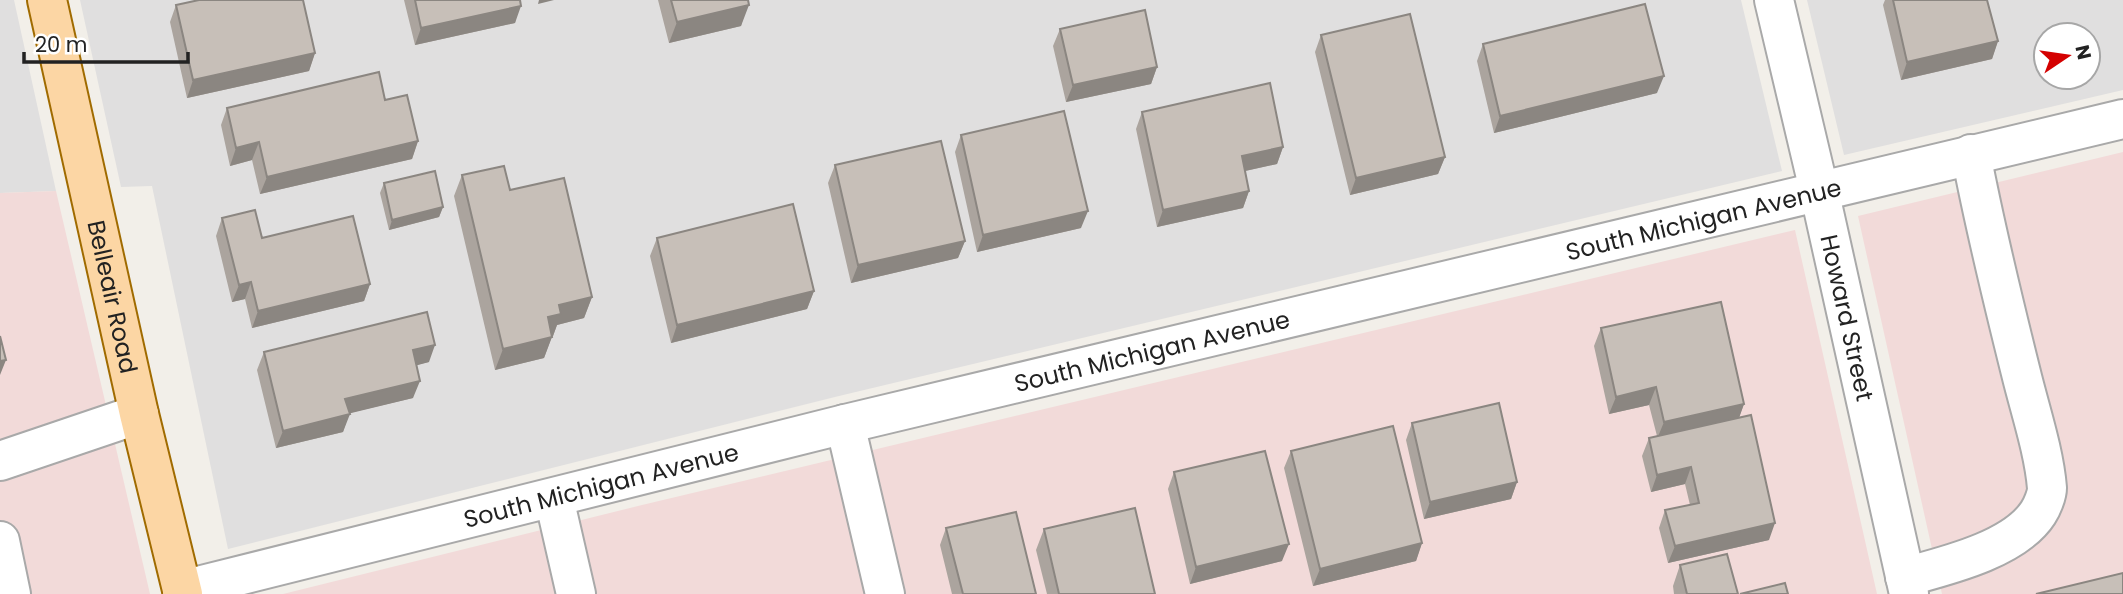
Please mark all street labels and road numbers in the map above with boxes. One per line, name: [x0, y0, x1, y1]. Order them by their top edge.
street label: South Michigan Avenue: [1562, 170, 1845, 268]
street label: Belleair Road: [80, 217, 146, 377]
street label: Howard Street: [1813, 231, 1882, 404]
street label: South Michigan Avenue: [1011, 302, 1293, 400]
street label: South Michigan Avenue: [460, 435, 742, 535]

